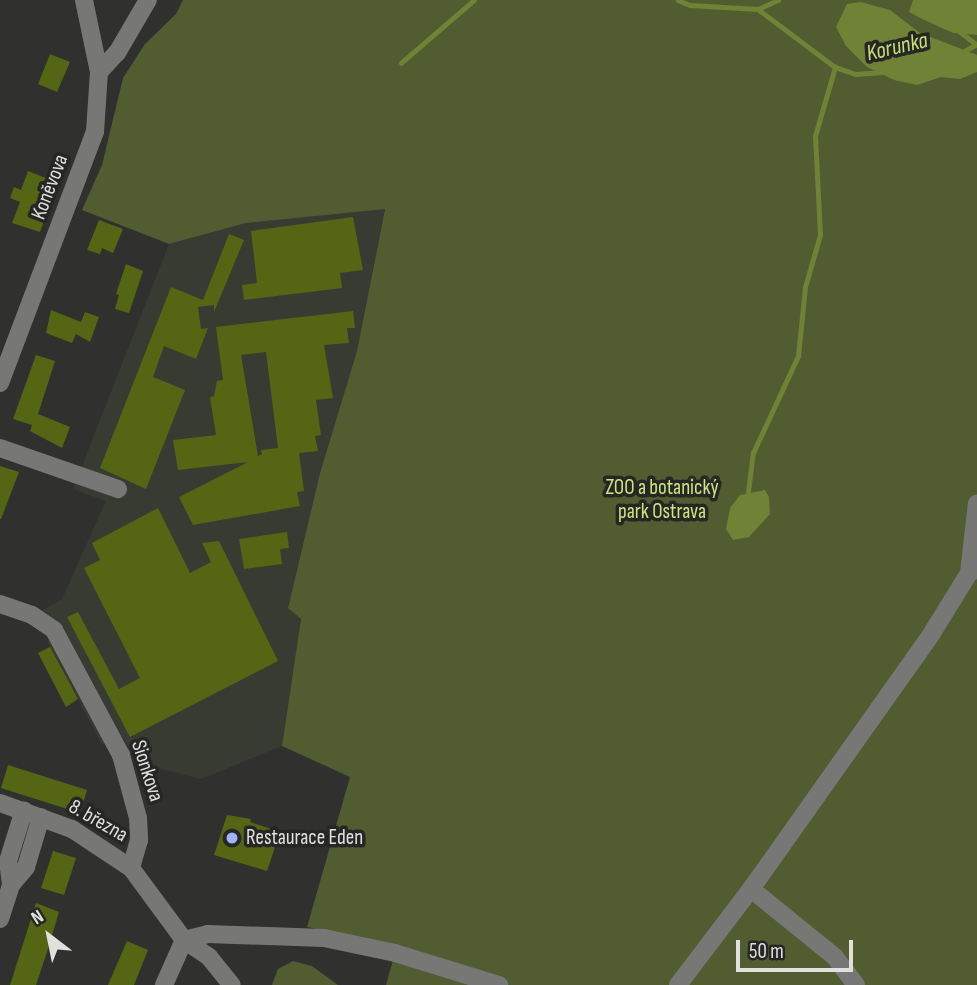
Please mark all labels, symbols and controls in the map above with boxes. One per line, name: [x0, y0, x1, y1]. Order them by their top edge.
water label: Korunka: [864, 27, 930, 67]
street label: Koněvova: [26, 151, 74, 223]
park label: ZOO a botanický park Ostrava: [605, 475, 719, 525]
street label: Sionkova: [125, 737, 169, 805]
street label: 8. března: [64, 794, 132, 848]
place label: Restaurace Eden: [246, 825, 363, 851]
marker: Restaurace Eden: [224, 830, 240, 846]
north arrow: [14, 901, 84, 971]
text: N: [27, 905, 48, 930]
scale bar: [739, 926, 856, 970]
text: 50 m: [749, 939, 784, 964]

